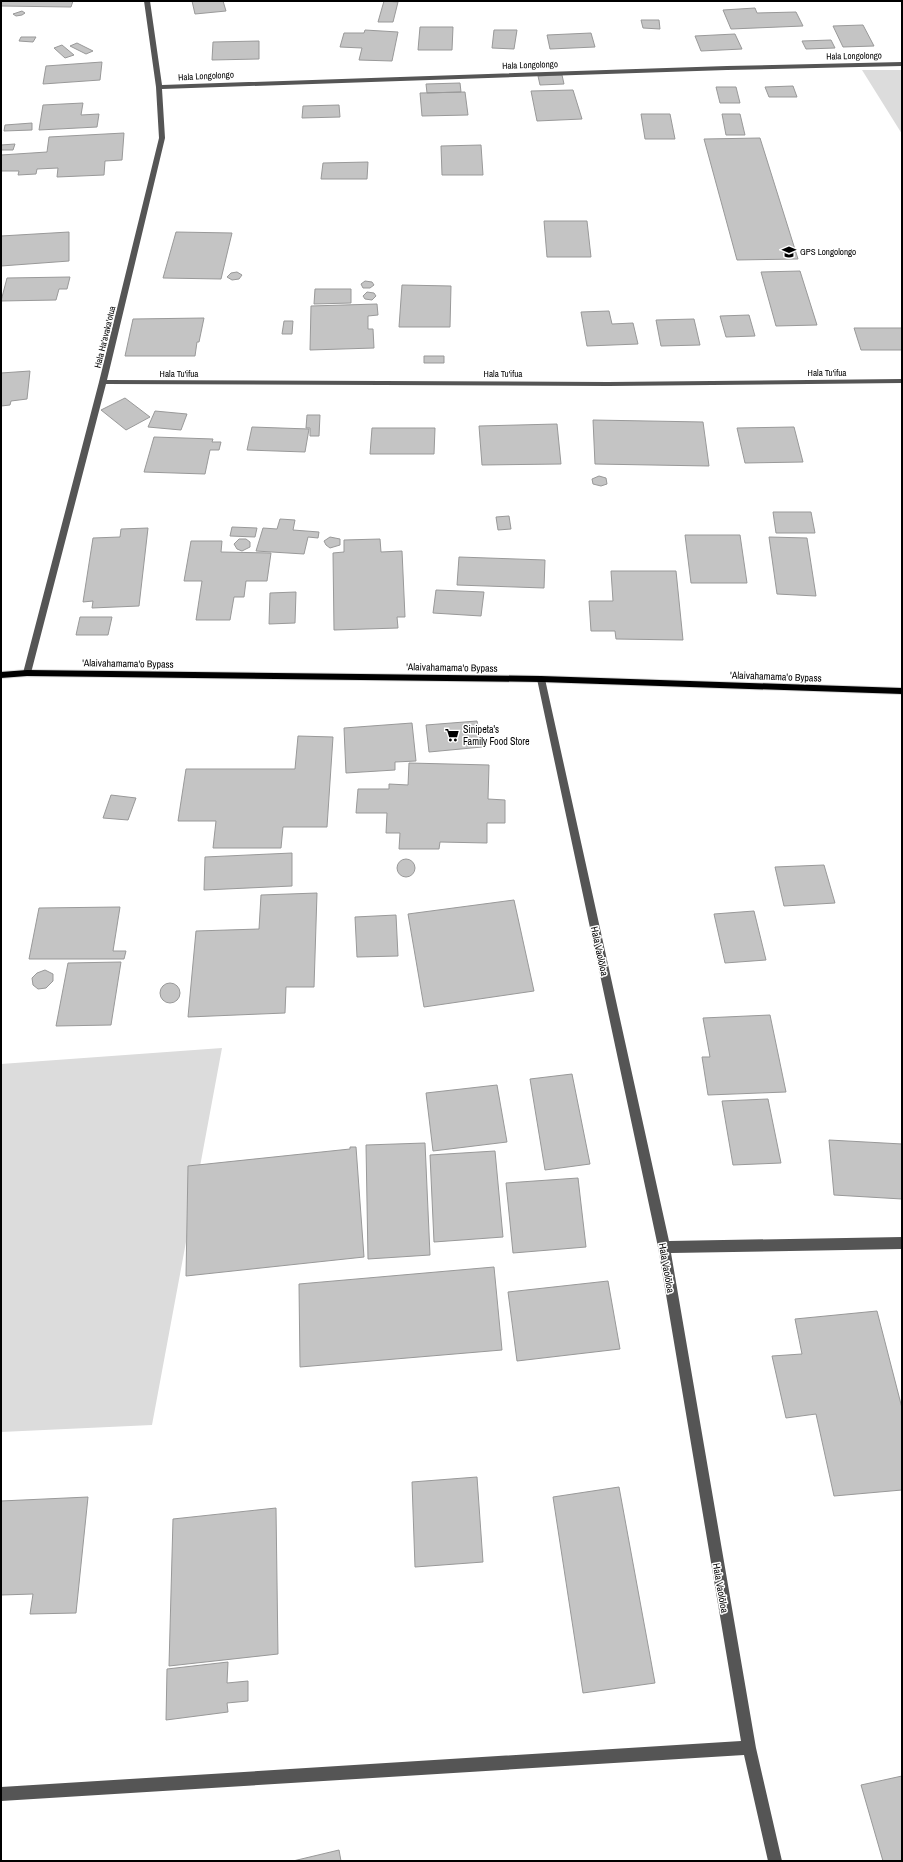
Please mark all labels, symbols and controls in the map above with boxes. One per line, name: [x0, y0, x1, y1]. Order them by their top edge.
street label: Hala Longolongo: [826, 50, 882, 62]
street label: Hala Longolongo: [502, 58, 558, 72]
street label: Hala Longolongo: [178, 69, 234, 83]
school or university icon: GPS Longolongo: [781, 244, 797, 260]
place label: GPS Longolongo: [800, 246, 856, 258]
street label: Hala Ha'avaka'otua: [91, 305, 119, 369]
street label: Hala Tu'ifua: [808, 367, 846, 379]
street label: Hala Tu'ifua: [160, 368, 198, 380]
street label: Hala Tu'ifua: [484, 368, 522, 380]
street label: 'Alaivahamama'o Bypass: [82, 656, 174, 671]
street label: 'Alaivahamama'o Bypass: [406, 660, 498, 675]
street label: 'Alaivahamama'o Bypass: [730, 668, 822, 685]
place label: Sinipeta's Family Food Store: [463, 723, 530, 748]
supermarket icon: Sinipeta's Family Food Store: [444, 727, 460, 743]
street label: Hala Vaolōloa: [588, 925, 611, 978]
street label: Hala Vaolōloa: [656, 1242, 677, 1294]
street label: Hala Vaolōloa: [710, 1562, 731, 1614]

